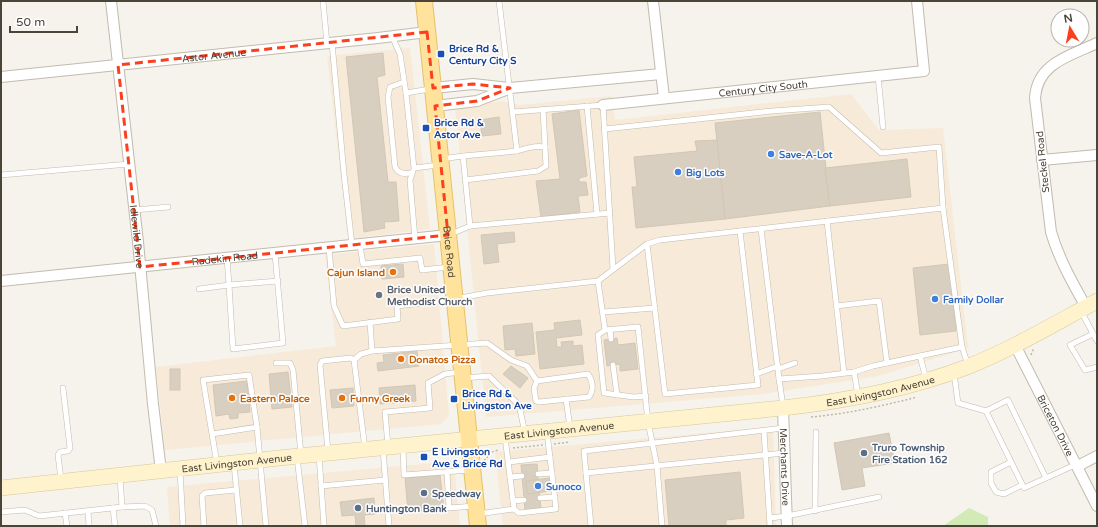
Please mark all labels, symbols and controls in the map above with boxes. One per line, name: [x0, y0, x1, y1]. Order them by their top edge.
scale bar: [10, 8, 77, 34]
north arrow: [1050, 8, 1090, 48]
text: N: [1063, 11, 1074, 26]
text: 50 m: [16, 15, 45, 29]
place label: Brice Rd & Century City S: [449, 43, 516, 67]
street label: Astor Avenue: [181, 47, 247, 65]
marker: Brice Rd & Century City S: [436, 49, 446, 59]
street label: Century City South: [718, 78, 808, 100]
place label: Brice Rd & Astor Ave: [434, 117, 484, 141]
marker: Brice Rd & Astor Ave: [421, 123, 431, 133]
street label: Steckel Road: [1034, 130, 1052, 193]
marker: Save-A-Lot: [766, 149, 776, 159]
place label: Save-A-Lot: [779, 149, 833, 161]
marker: Big Lots: [673, 167, 683, 177]
place label: Big Lots: [686, 167, 725, 179]
street label: Idlewild Drive: [127, 204, 145, 269]
street label: Brice Road: [440, 225, 457, 278]
street label: Radekin Road: [191, 250, 259, 268]
place label: Cajun Island: [327, 267, 385, 279]
marker: Cajun Island: [388, 267, 398, 277]
place label: Brice United Methodist Church: [387, 284, 472, 308]
marker: Brice United Methodist Church: [374, 290, 384, 300]
marker: Family Dollar: [930, 294, 940, 304]
place label: Family Dollar: [943, 294, 1004, 306]
marker: Donatos Pizza: [396, 354, 406, 364]
place label: Donatos Pizza: [409, 354, 476, 366]
street label: East Livingston Avenue: [825, 374, 937, 409]
place label: Brice Rd & Livingston Ave: [462, 388, 532, 412]
marker: Eastern Palace: [227, 393, 237, 403]
place label: Eastern Palace: [240, 393, 310, 405]
marker: Funny Greek: [337, 393, 347, 403]
place label: Funny Greek: [350, 393, 410, 405]
street label: Briceton Drive: [1034, 393, 1076, 459]
marker: Brice Rd & Livingston Ave: [449, 394, 459, 404]
street label: East Livingston Avenue: [503, 420, 615, 443]
street label: Merchants Drive: [777, 428, 791, 506]
place label: Truro Township Fire Station 162: [871, 442, 948, 466]
place label: E Livingston Ave & Brice Rd: [432, 446, 503, 470]
marker: Truro Township Fire Station 162: [859, 448, 869, 458]
street label: East Livingston Avenue: [181, 452, 293, 475]
marker: E Livingston Ave & Brice Rd: [419, 452, 429, 462]
marker: Sunoco: [533, 481, 543, 491]
place label: Sunoco: [546, 481, 582, 493]
marker: Speedway: [419, 488, 429, 498]
place label: Speedway: [432, 488, 481, 500]
marker: Huntington Bank: [353, 503, 363, 513]
place label: Huntington Bank: [366, 503, 447, 515]

